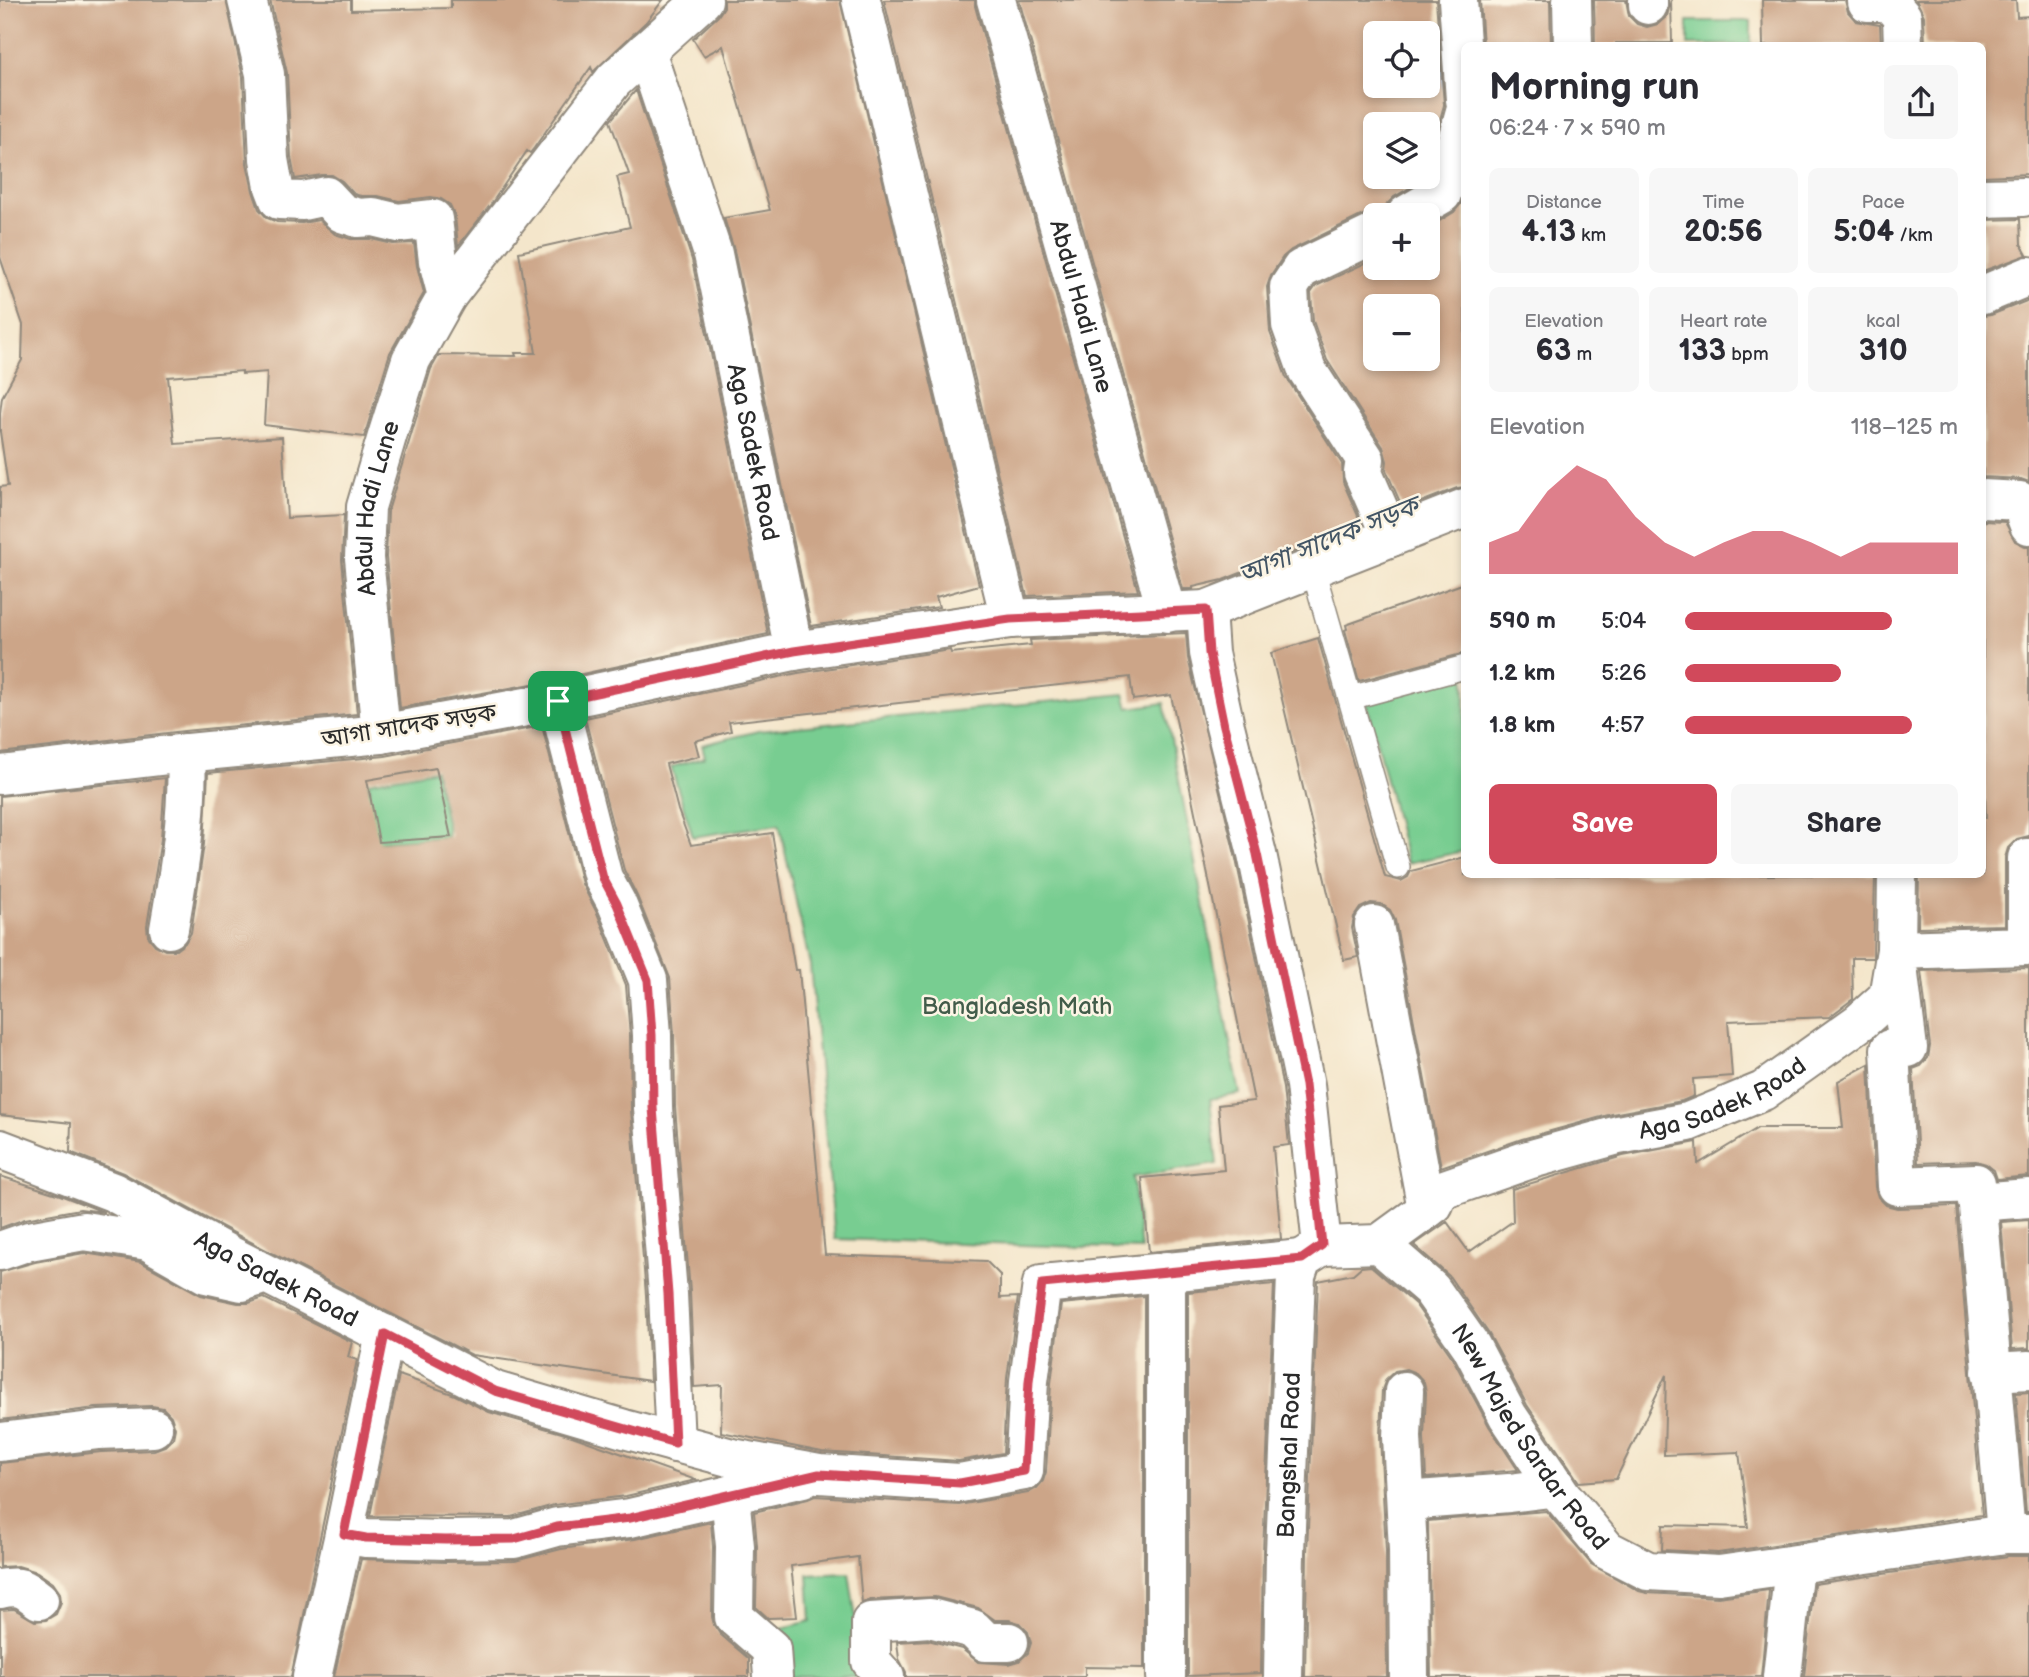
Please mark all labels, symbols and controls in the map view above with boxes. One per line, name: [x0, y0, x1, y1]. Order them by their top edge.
map controls: [1363, 21, 1440, 371]
button: locate: [1363, 21, 1440, 98]
text: Morning run: [1489, 65, 1700, 110]
button: share: [1884, 65, 1958, 139]
button: layers: [1363, 112, 1440, 189]
text: 06:24 · 7 × 590 m: [1489, 114, 1666, 142]
text: Distance: [1526, 191, 1602, 214]
text: Time: [1702, 191, 1745, 214]
text: Pace: [1862, 191, 1905, 214]
button: +: [1363, 203, 1440, 280]
text: 4.13: [1522, 214, 1576, 250]
text: 20:56: [1684, 214, 1763, 250]
text: 5:04: [1833, 214, 1894, 250]
street label: Abdul Hadi Lane: [1043, 216, 1119, 396]
text: km: [1576, 224, 1606, 247]
text: /km: [1894, 224, 1933, 247]
button: −: [1363, 294, 1440, 371]
text: Elevation: [1524, 310, 1603, 333]
text: Heart rate: [1680, 310, 1767, 333]
text: kcal: [1866, 310, 1900, 333]
text: 63: [1536, 333, 1571, 369]
text: 133: [1678, 333, 1726, 369]
text: 310: [1859, 333, 1908, 369]
text: m: [1571, 343, 1592, 366]
text: bpm: [1726, 343, 1769, 366]
street label: Aga Sadek Road: [721, 361, 786, 543]
text: Elevation: [1489, 413, 1585, 441]
text: 118–125 m: [1851, 413, 1958, 441]
street label: Abdul Hadi Lane: [349, 417, 406, 597]
water label: আগা সাদেক সড়ক: [1234, 489, 1428, 591]
text: 590 m: [1489, 607, 1556, 635]
text: 5:04: [1601, 607, 1646, 635]
text: 1.2 km: [1489, 659, 1555, 687]
text: 5:26: [1601, 659, 1646, 687]
pin: [528, 671, 588, 731]
icon: arrive: [539, 682, 577, 720]
street label: আগা সাদেক সড়ক: [318, 698, 499, 754]
text: 1.8 km: [1489, 711, 1555, 739]
text: 4:57: [1601, 711, 1644, 739]
button: Save: [1489, 784, 1717, 864]
button: Share: [1731, 784, 1958, 864]
park label: Bangladesh Math: [922, 992, 1112, 1021]
street label: Aga Sadek Road: [1636, 1051, 1811, 1145]
street label: Aga Sadek Road: [190, 1225, 363, 1333]
street label: New Majed Sardar Road: [1445, 1318, 1615, 1556]
street label: Bangshal Road: [1271, 1372, 1307, 1539]

